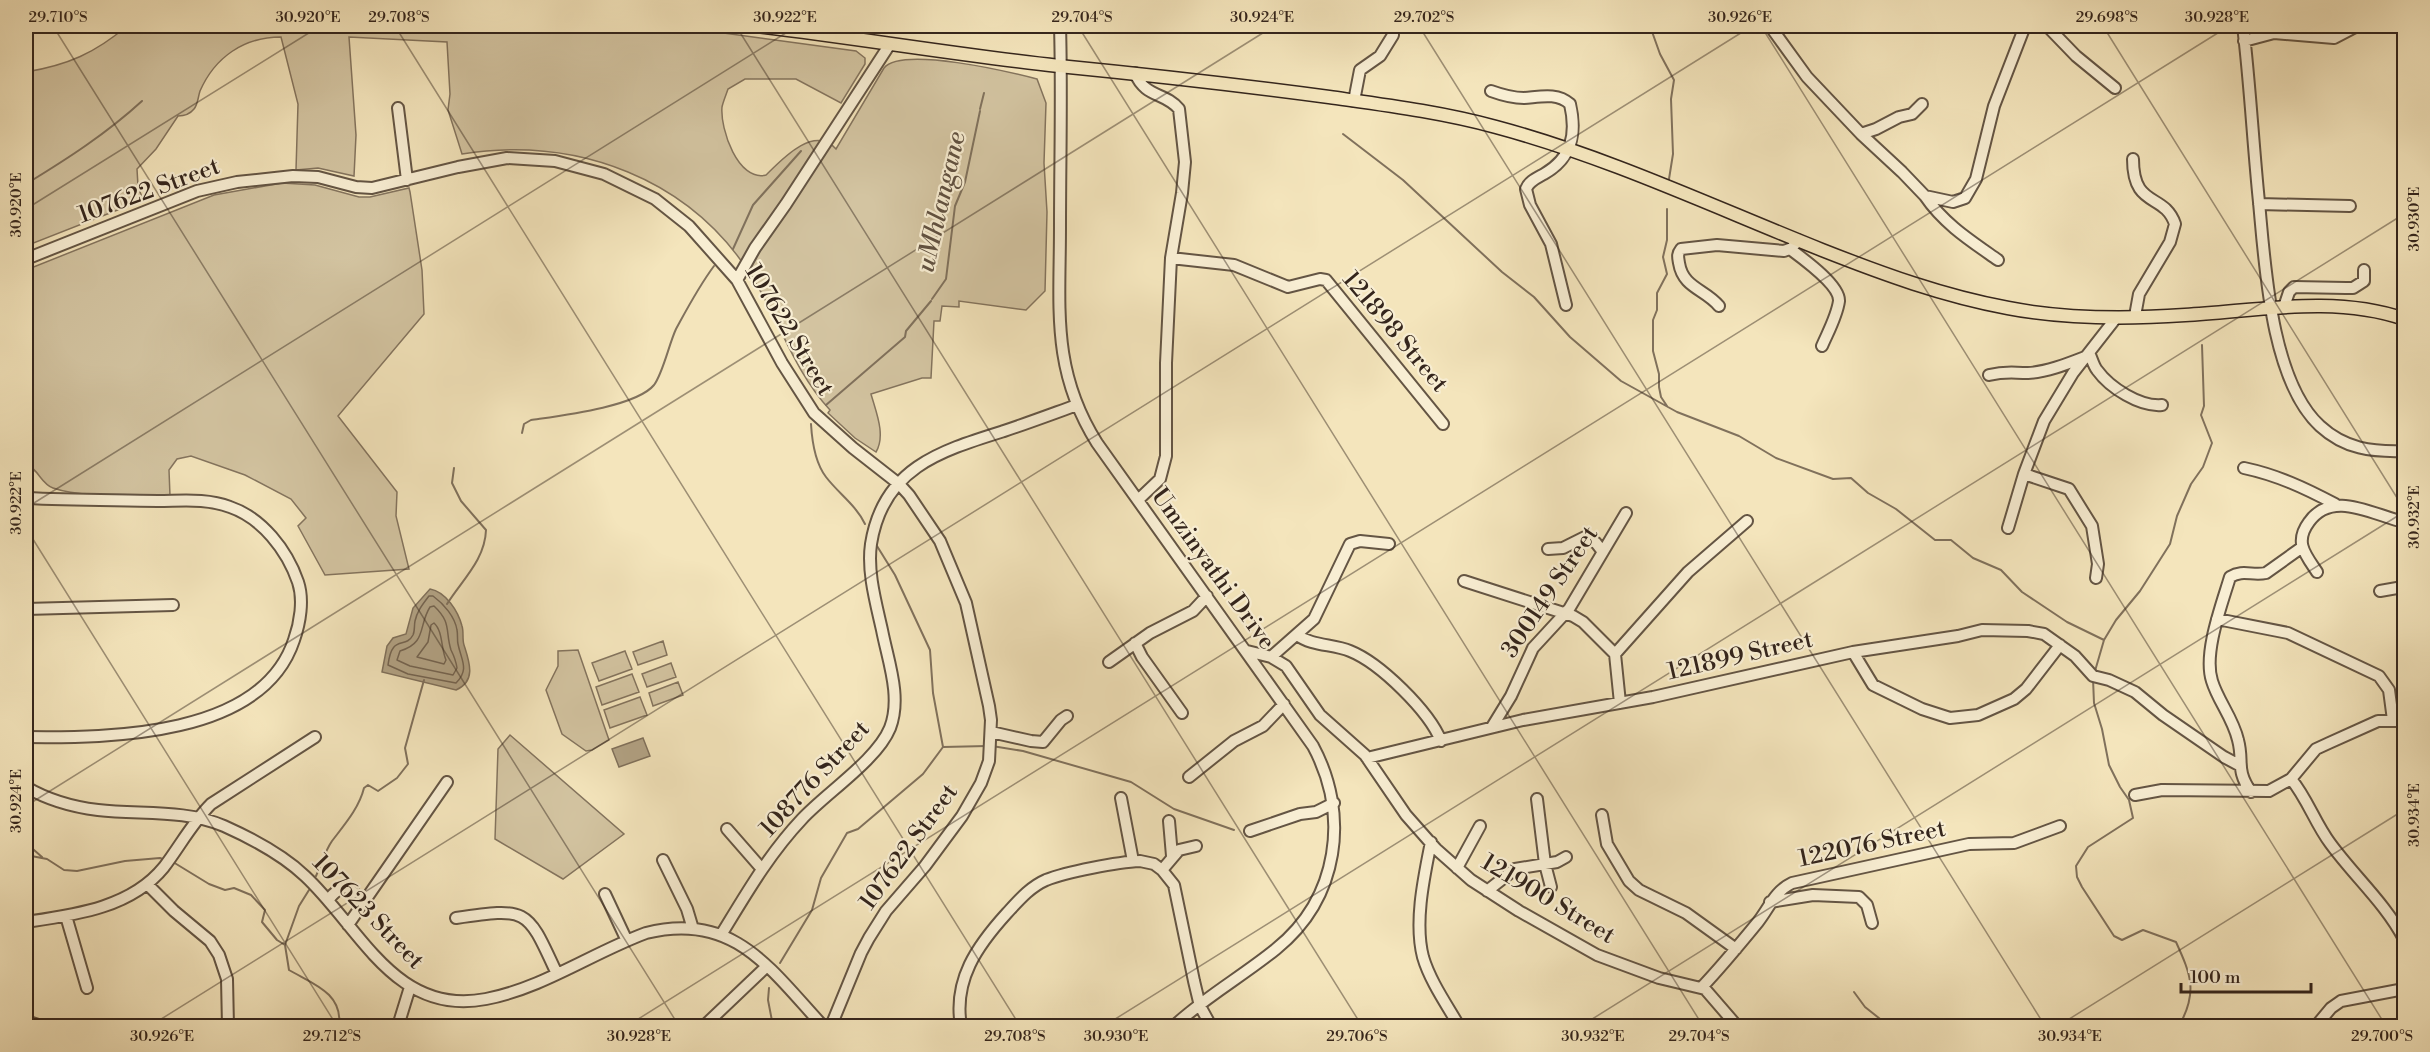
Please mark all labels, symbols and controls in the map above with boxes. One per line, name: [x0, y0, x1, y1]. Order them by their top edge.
text: 29.710°S: [28, 8, 88, 27]
text: 30.920°E: [275, 8, 341, 27]
text: 29.708°S: [368, 8, 430, 27]
text: 30.922°E: [753, 8, 817, 27]
text: 29.704°S: [1051, 8, 1113, 27]
text: 30.924°E: [1230, 8, 1294, 27]
text: 29.702°S: [1394, 8, 1454, 27]
text: 30.926°E: [1708, 8, 1772, 27]
text: 29.698°S: [2076, 8, 2138, 27]
text: 30.928°E: [2185, 8, 2249, 27]
water label: uMhlangane: [909, 129, 973, 275]
street label: 107622 Street: [74, 151, 224, 231]
text: 30.920°E: [7, 172, 26, 238]
text: 30.930°E: [2405, 187, 2424, 251]
street label: 107622 Street: [738, 259, 840, 402]
street label: 121898 Street: [1336, 265, 1455, 399]
text: 30.922°E: [7, 471, 26, 535]
street label: Umzinyathi Drive: [1144, 482, 1282, 656]
text: 30.932°E: [2405, 485, 2424, 549]
street label: 300149 Street: [1495, 520, 1605, 664]
street label: 121899 Street: [1664, 625, 1816, 687]
street label: 108776 Street: [754, 714, 877, 843]
text: 30.924°E: [7, 769, 26, 833]
street label: 107622 Street: [853, 778, 965, 916]
text: 30.934°E: [2405, 783, 2424, 847]
street label: 122076 Street: [1796, 814, 1949, 874]
street label: 121900 Street: [1476, 847, 1621, 951]
street label: 107623 Street: [306, 848, 431, 976]
scale bar: [2181, 956, 2312, 994]
text: 100 m: [2190, 966, 2241, 989]
text: 30.926°E: [130, 1027, 194, 1046]
text: 29.712°S: [303, 1027, 361, 1046]
text: 30.928°E: [607, 1027, 671, 1046]
text: 29.708°S: [984, 1027, 1046, 1046]
text: 30.930°E: [1084, 1027, 1148, 1046]
text: 29.706°S: [1326, 1027, 1388, 1046]
text: 30.932°E: [1561, 1027, 1625, 1046]
text: 29.704°S: [1668, 1027, 1730, 1046]
text: 30.934°E: [2038, 1027, 2102, 1046]
text: 29.700°S: [2351, 1027, 2413, 1046]

